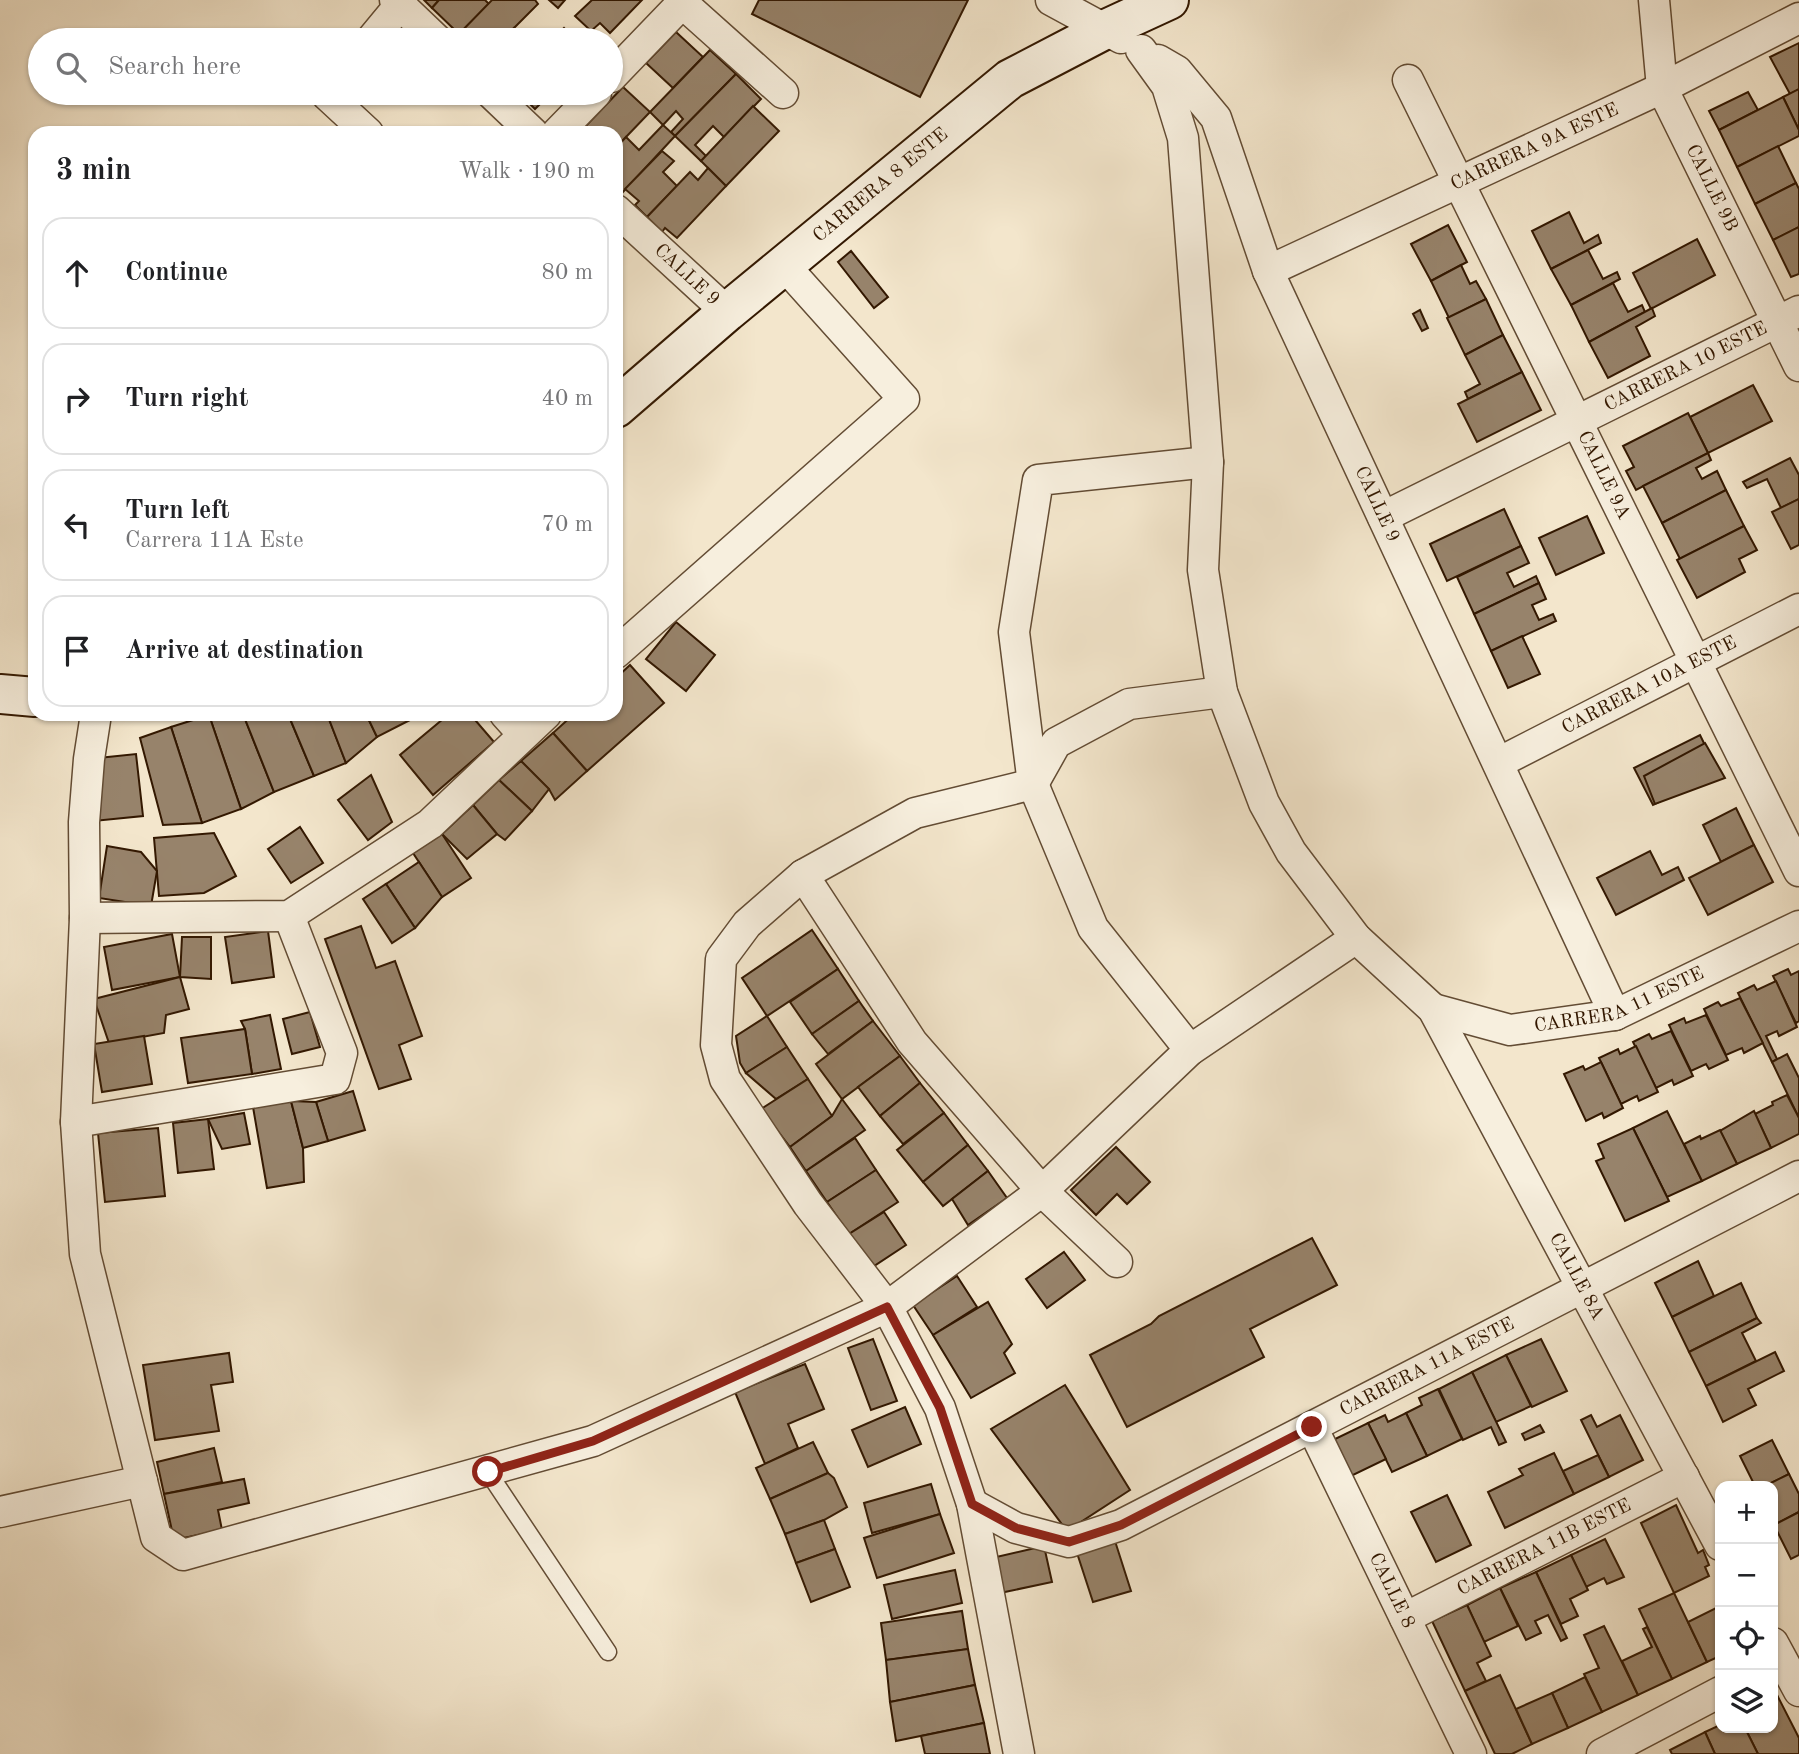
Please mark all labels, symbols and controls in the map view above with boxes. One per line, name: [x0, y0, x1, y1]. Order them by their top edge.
search box: [28, 28, 623, 105]
icon: search: [52, 48, 90, 86]
text: Search here: [108, 54, 241, 80]
street label: CARRERA 9A ESTE: [1448, 100, 1621, 194]
street label: CARRERA 8 ESTE: [810, 125, 952, 246]
street label: CALLE 9B: [1682, 142, 1741, 235]
text: 3 min: [56, 156, 131, 186]
text: Walk · 190 m: [459, 160, 595, 183]
street label: CALLE 9: [650, 240, 723, 309]
icon: ahead: [58, 254, 96, 292]
text: Continue: [125, 260, 228, 286]
text: 80 m: [542, 261, 593, 284]
street label: CARRERA 10 ESTE: [1601, 319, 1770, 415]
icon: right: [58, 380, 96, 418]
text: Turn right: [125, 386, 248, 412]
text: 40 m: [542, 387, 593, 410]
street label: CALLE 9A: [1574, 428, 1633, 523]
street label: CALLE 9: [1351, 463, 1403, 545]
text: Turn left: [125, 498, 230, 524]
icon: left: [58, 506, 96, 544]
text: 70 m: [542, 513, 593, 536]
text: Carrera 11A Este: [125, 529, 304, 552]
icon: arrive: [58, 632, 96, 670]
street label: CARRERA 10A ESTE: [1559, 633, 1740, 738]
text: Arrive at destination: [125, 638, 364, 664]
street label: CARRERA 11 ESTE: [1533, 964, 1707, 1036]
street label: CALLE 8A: [1545, 1230, 1607, 1324]
street label: CARRERA 11A ESTE: [1337, 1315, 1518, 1420]
route end: [1296, 1411, 1327, 1442]
route start: [472, 1456, 503, 1487]
map controls: [1715, 1481, 1778, 1733]
button: +: [1715, 1481, 1778, 1544]
street label: CARRERA 11B ESTE: [1454, 1496, 1634, 1599]
button: −: [1715, 1544, 1778, 1607]
street label: CALLE 8: [1365, 1550, 1418, 1631]
button: locate: [1715, 1607, 1778, 1670]
button: layers: [1715, 1670, 1778, 1733]

